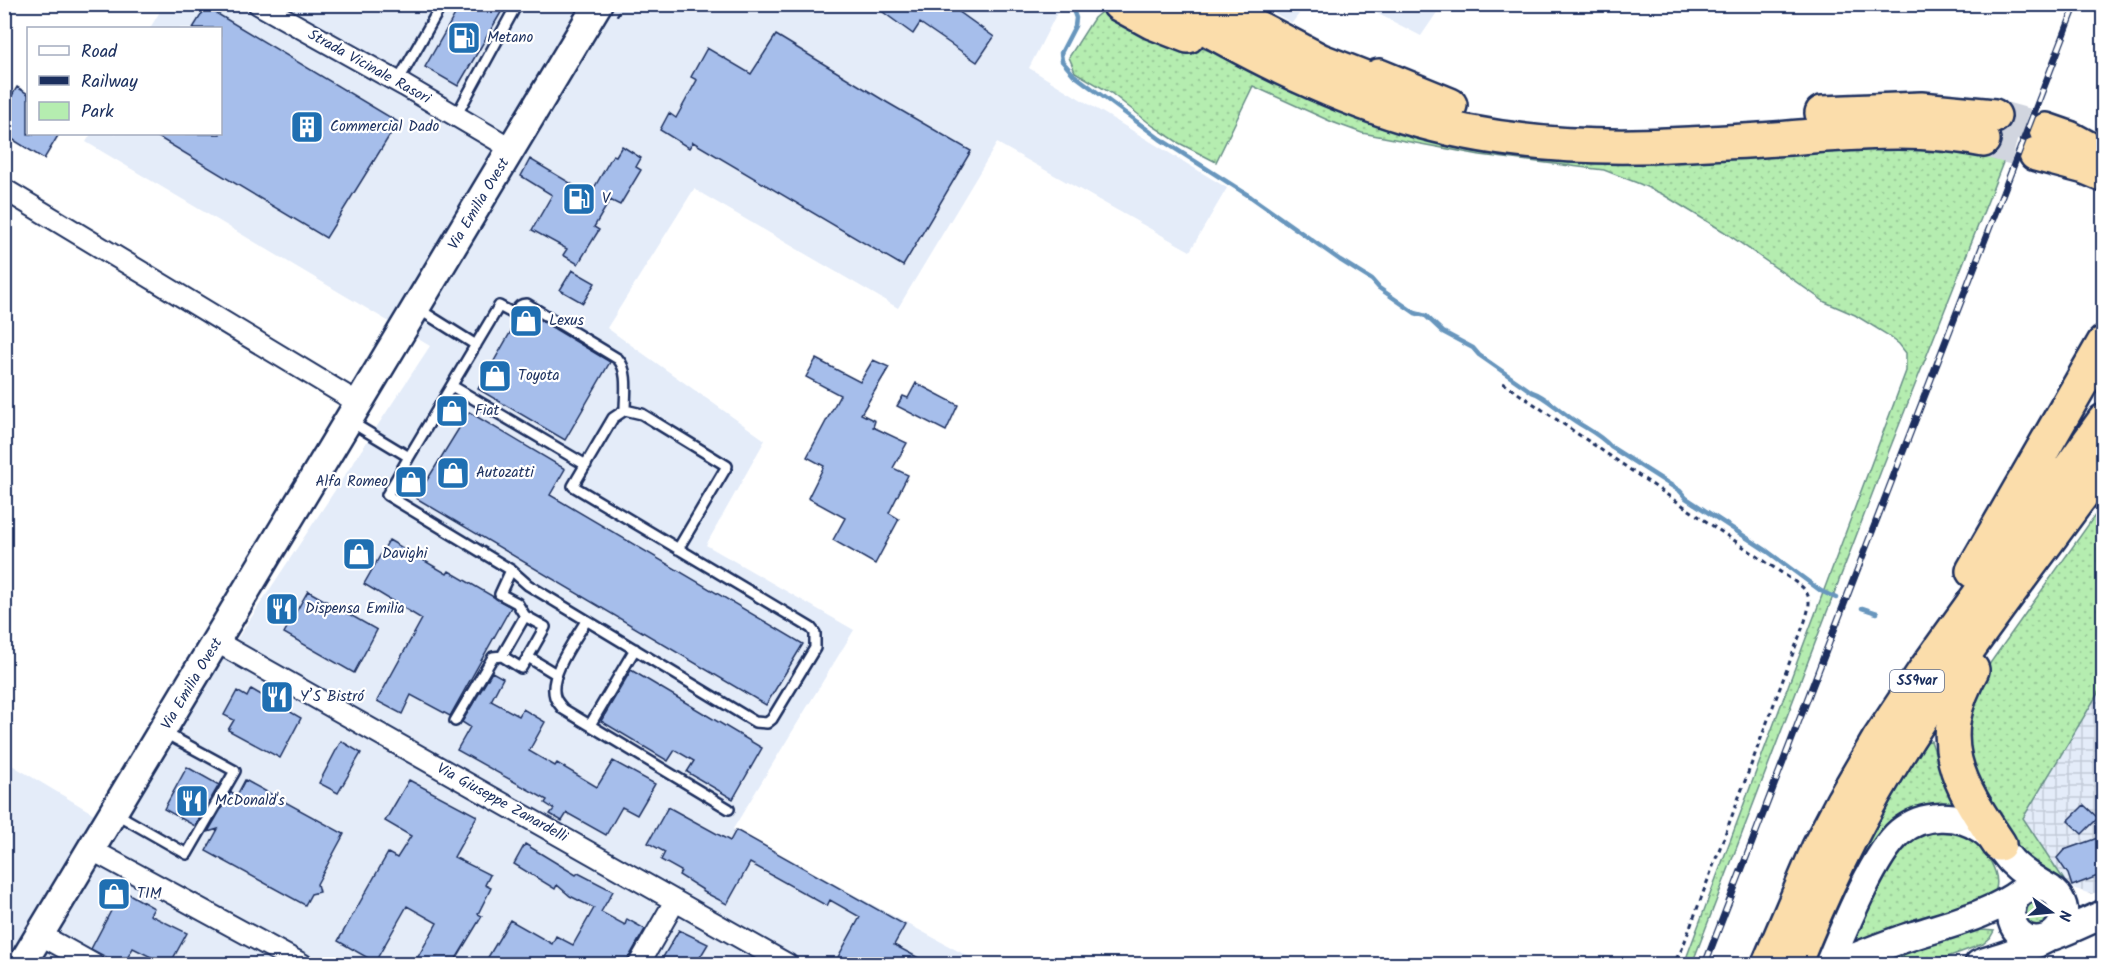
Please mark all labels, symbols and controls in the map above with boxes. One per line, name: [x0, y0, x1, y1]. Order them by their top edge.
fuel station icon: Metano: [446, 20, 482, 56]
street label: Strada Vicinale Rasori: [303, 23, 436, 111]
place label: Metano: [487, 26, 533, 50]
legend: [27, 27, 222, 135]
text: Road: [81, 38, 118, 67]
text: Railway: [81, 68, 138, 97]
text: Park: [81, 98, 114, 127]
building icon: Commercial Dado: [289, 109, 325, 145]
place label: Commercial Dado: [330, 115, 440, 139]
street label: Via Emilia Ovest: [442, 153, 516, 255]
fuel station icon: V: [561, 181, 597, 217]
place label: V: [602, 187, 611, 211]
shop icon: Lexus: [508, 303, 544, 339]
place label: Lexus: [549, 309, 585, 333]
shop icon: Toyota: [477, 358, 513, 394]
place label: Toyota: [518, 364, 560, 388]
shop icon: Fiat: [434, 393, 470, 429]
place label: Fiat: [475, 399, 499, 423]
shop icon: Autozatti: [435, 455, 471, 491]
place label: Autozatti: [476, 461, 535, 485]
shop icon: Alfa Romeo: [393, 464, 429, 500]
place label: Alfa Romeo: [315, 470, 388, 494]
shop icon: Davighi: [341, 536, 377, 572]
place label: Davighi: [382, 542, 429, 566]
restaurant icon: Dispensa Emilia: [264, 591, 300, 627]
place label: Dispensa Emilia: [305, 597, 405, 621]
street label: Via Emilia Ovest: [155, 633, 229, 735]
road number: SS9var: [1890, 670, 1944, 692]
restaurant icon: Y’S Bistró: [259, 679, 295, 715]
place label: Y’S Bistró: [300, 685, 365, 709]
street label: Via Giuseppe Zanardelli: [432, 757, 573, 850]
restaurant icon: McDonald's: [174, 783, 210, 819]
place label: McDonald's: [215, 789, 285, 813]
shop icon: TIM: [96, 876, 132, 912]
place label: TIM: [137, 882, 162, 906]
north arrow: [2021, 882, 2081, 942]
text: N: [2051, 907, 2077, 924]

